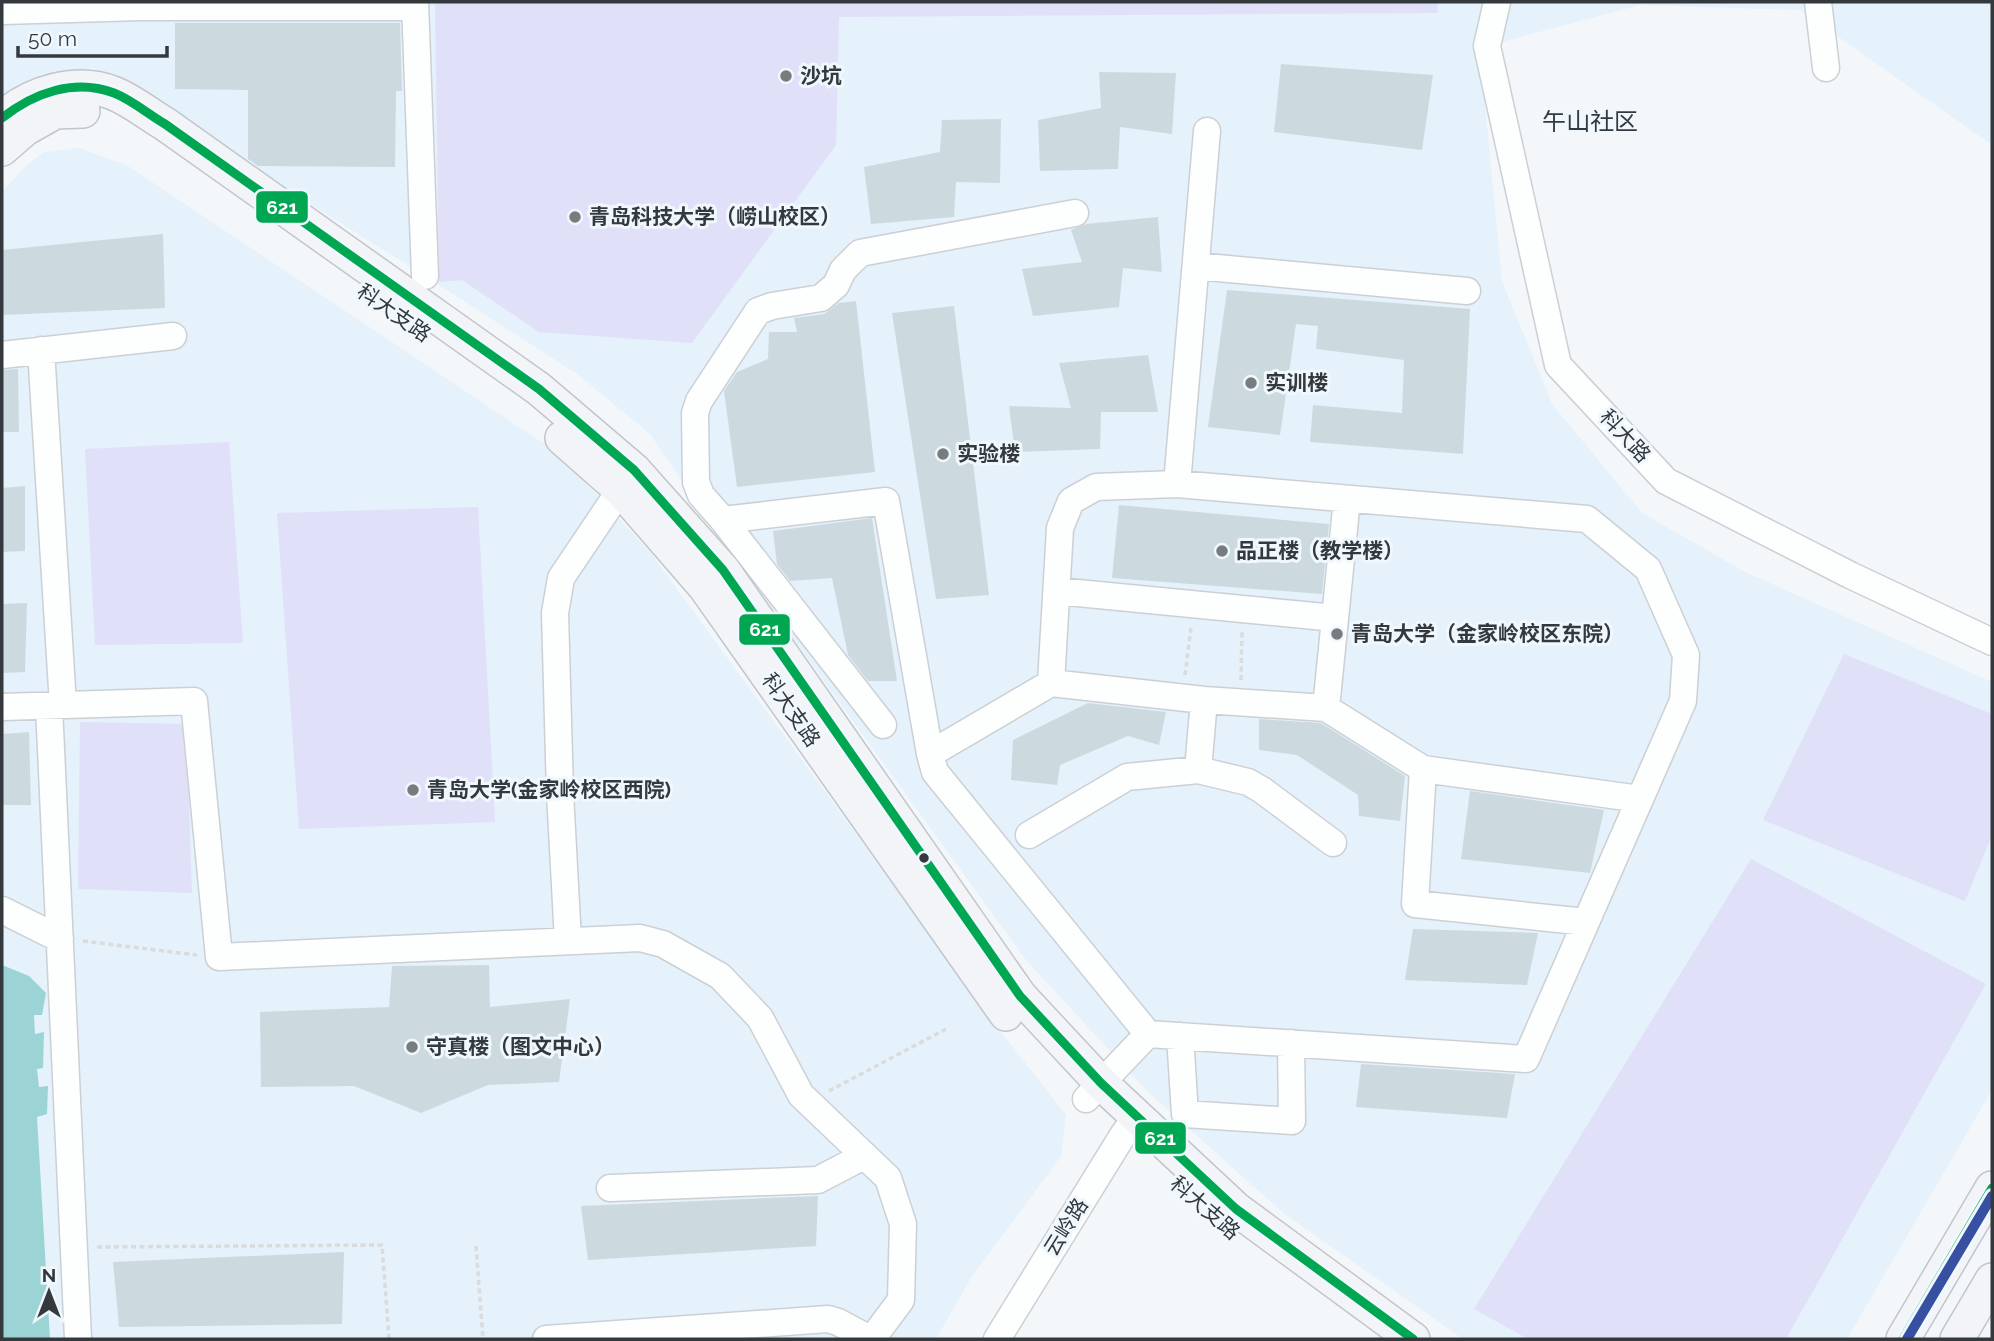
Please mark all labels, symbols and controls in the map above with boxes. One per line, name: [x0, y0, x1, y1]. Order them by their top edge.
scale bar: [18, 14, 166, 58]
text: 50 m: [28, 26, 77, 51]
place label: 沙坑: [800, 63, 842, 88]
marker: 沙坑: [778, 68, 794, 84]
district label: 午山社区: [1542, 107, 1638, 136]
line badge: 621: [255, 190, 309, 224]
text: 621: [266, 196, 298, 218]
place label: 青岛科技大学（崂山校区）: [589, 204, 841, 229]
marker: 青岛科技大学（崂山校区）: [567, 209, 583, 225]
street label: 科大支路: [353, 278, 436, 347]
place label: 实训楼: [1265, 370, 1328, 395]
marker: 实训楼: [1243, 375, 1259, 391]
street label: 科大路: [1595, 404, 1656, 467]
place label: 实验楼: [957, 441, 1020, 466]
marker: 实验楼: [935, 446, 951, 462]
place label: 品正楼（教学楼）: [1236, 538, 1404, 563]
marker: 品正楼（教学楼）: [1214, 543, 1230, 559]
line badge: 621: [738, 613, 791, 646]
text: 621: [749, 618, 781, 640]
place label: 青岛大学（金家岭校区东院）: [1351, 621, 1624, 646]
marker: 青岛大学（金家岭校区东院）: [1329, 626, 1345, 642]
street label: 科大支路: [757, 668, 826, 751]
place label: 青岛大学(金家岭校区西院): [427, 777, 671, 802]
marker: 青岛大学(金家岭校区西院): [405, 782, 421, 798]
unlabelled marker: [917, 851, 931, 865]
place label: 守真楼（图文中心）: [426, 1034, 615, 1059]
marker: 守真楼（图文中心）: [404, 1039, 420, 1055]
line badge: 621: [1134, 1121, 1187, 1155]
text: 621: [1144, 1127, 1176, 1149]
street label: 科大支路: [1165, 1171, 1245, 1245]
street label: 云岭路: [1038, 1193, 1093, 1260]
north arrow: [14, 1257, 84, 1327]
text: N: [42, 1264, 56, 1286]

